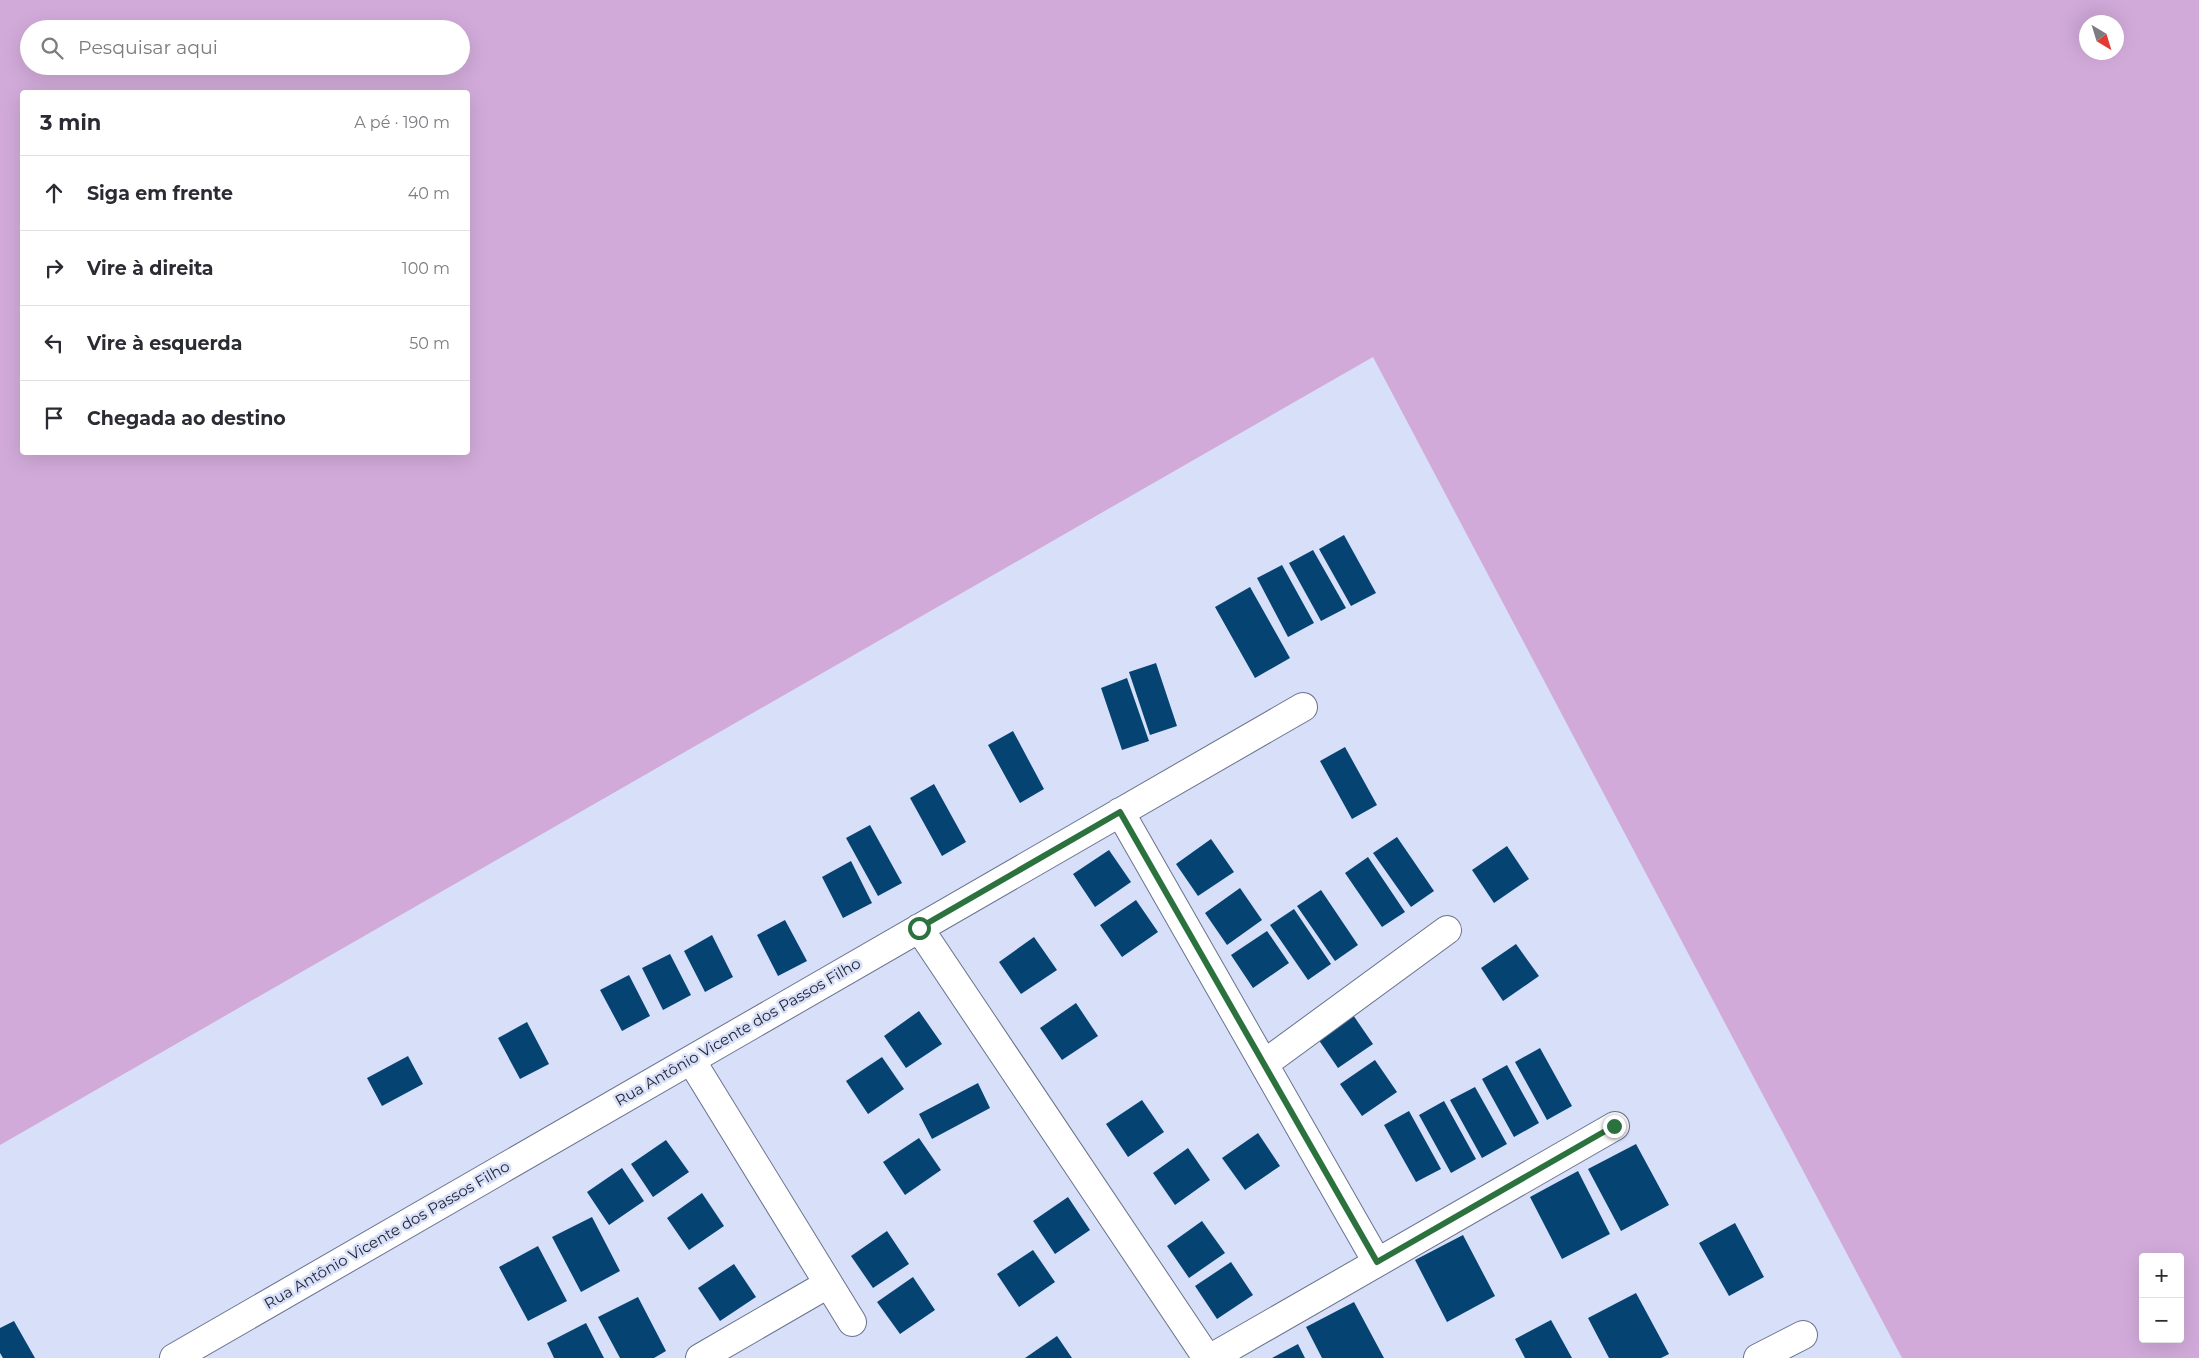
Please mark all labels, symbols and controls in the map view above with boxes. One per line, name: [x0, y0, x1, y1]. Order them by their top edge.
north arrow: [2079, 15, 2124, 60]
search box: [20, 20, 470, 75]
icon: search: [38, 34, 66, 62]
text: Pesquisar aqui: [78, 36, 218, 59]
text: 3 min: [40, 110, 101, 135]
text: A pé · 190 m: [354, 113, 450, 132]
icon: ahead: [40, 179, 68, 207]
text: Siga em frente: [87, 182, 233, 205]
text: 40 m: [408, 184, 450, 203]
icon: right: [40, 254, 68, 282]
text: Vire à direita: [87, 257, 214, 280]
text: 100 m: [402, 259, 450, 278]
icon: left: [40, 329, 68, 357]
text: Vire à esquerda: [87, 332, 242, 355]
text: 50 m: [409, 334, 450, 353]
icon: arrive: [40, 404, 68, 432]
text: Chegada ao destino: [87, 407, 286, 430]
route start: [908, 917, 931, 940]
street label: Rua Antônio Vicente dos Passos Filho: [612, 953, 864, 1110]
route end: [1603, 1115, 1626, 1138]
street label: Rua Antônio Vicente dos Passos Filho: [261, 1156, 513, 1313]
map controls: [2139, 1253, 2184, 1343]
button: +: [2139, 1253, 2184, 1298]
button: −: [2139, 1298, 2184, 1343]

